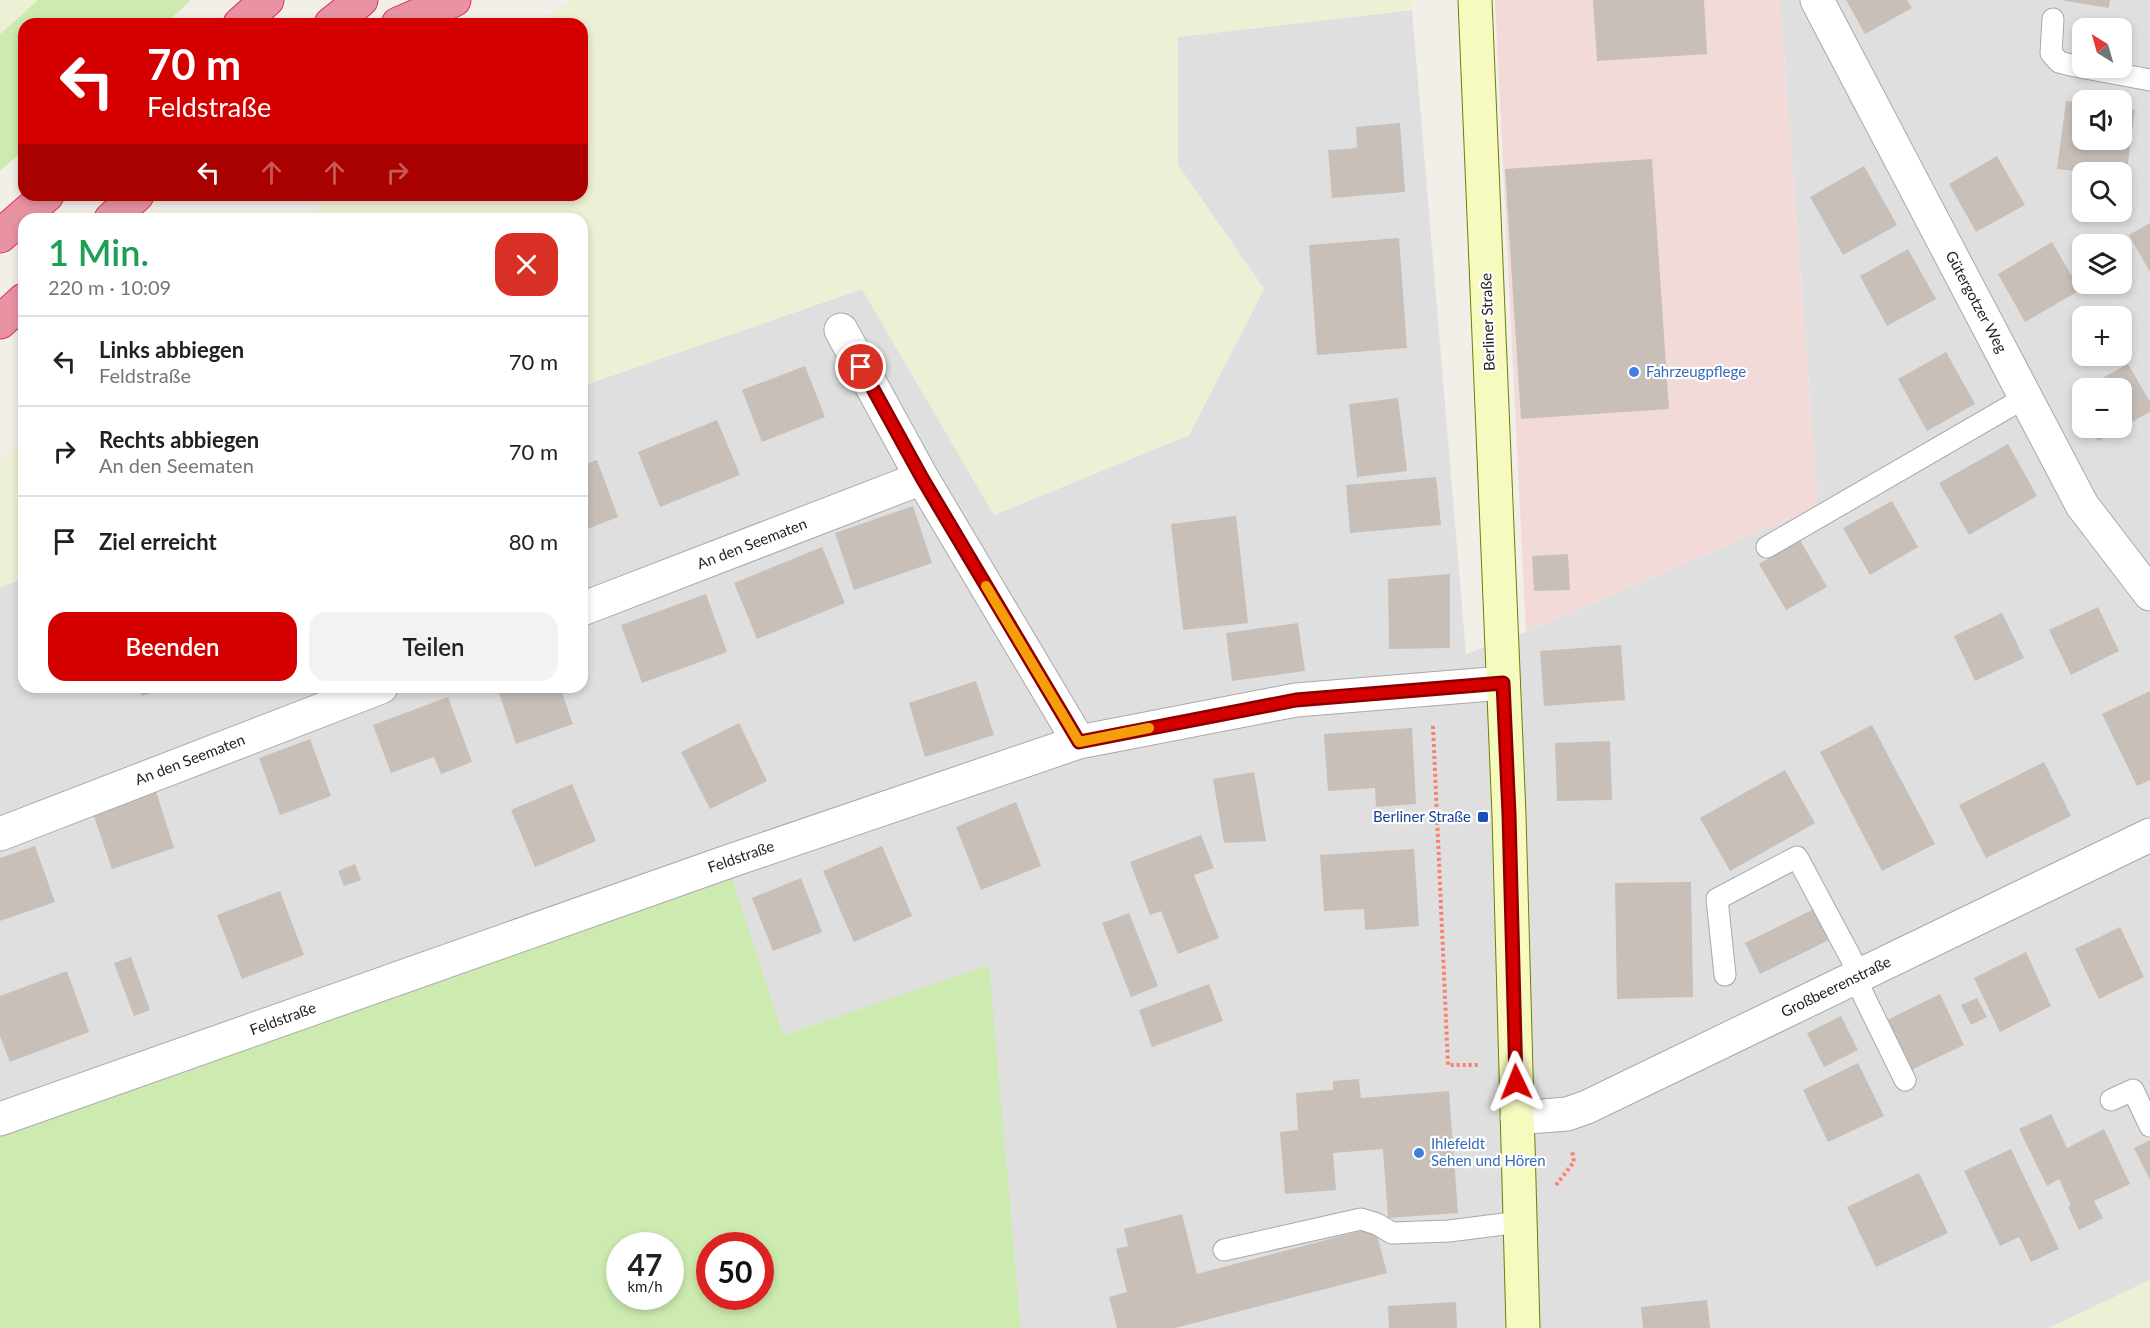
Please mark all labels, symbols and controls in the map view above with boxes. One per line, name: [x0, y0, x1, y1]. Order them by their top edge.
north arrow: [2072, 18, 2132, 78]
map controls: [2072, 18, 2132, 438]
text: 70 m: [147, 39, 241, 89]
icon: left: [48, 42, 126, 120]
text: Feldstraße: [147, 90, 271, 123]
button: sound: [2072, 90, 2132, 150]
icon: left: [192, 156, 225, 189]
icon: ahead: [255, 156, 288, 189]
icon: ahead: [318, 156, 351, 189]
icon: right: [381, 156, 414, 189]
button: search: [2072, 162, 2132, 222]
text: 1 Min.: [48, 230, 149, 274]
button: close: [495, 233, 558, 296]
button: layers: [2072, 234, 2132, 294]
street label: Gütergotzer Weg: [1942, 247, 2011, 356]
street label: Berliner Straße: [1476, 273, 1498, 371]
text: 220 m · 10:09: [48, 275, 171, 299]
button: +: [2072, 306, 2132, 366]
text: Links abbiegen: [99, 336, 244, 363]
pin: [835, 341, 886, 392]
icon: left: [48, 345, 81, 378]
text: 70 m: [509, 348, 558, 375]
icon: arrive: [844, 350, 877, 383]
place label: Fahrzeugpflege: [1646, 362, 1746, 380]
text: Feldstraße: [99, 363, 191, 387]
marker: Fahrzeugpflege: [1627, 365, 1641, 379]
button: −: [2072, 378, 2132, 438]
text: Rechts abbiegen: [99, 426, 259, 453]
icon: right: [48, 435, 81, 468]
text: 70 m: [509, 438, 558, 465]
text: An den Seematen: [99, 453, 254, 477]
street label: An den Seematen: [694, 514, 809, 572]
icon: arrive: [48, 525, 81, 558]
text: Ziel erreicht: [99, 528, 217, 555]
text: 80 m: [509, 528, 558, 555]
button: Beenden: [48, 612, 297, 681]
button: Teilen: [309, 612, 558, 681]
street label: An den Seematen: [132, 730, 247, 788]
place label: Berliner Straße: [1373, 807, 1471, 825]
marker: Berliner Straße: [1476, 810, 1490, 824]
street label: Feldstraße: [705, 836, 776, 876]
street label: Großbeerenstraße: [1778, 952, 1894, 1021]
street label: Feldstraße: [247, 998, 318, 1038]
position arrow: [1484, 1050, 1548, 1114]
place label: Ihlefeldt Sehen und Hören: [1431, 1134, 1546, 1169]
marker: Ihlefeldt Sehen und Hören: [1412, 1146, 1426, 1160]
speed limit sign: 50: [696, 1232, 774, 1310]
text: 47: [628, 1246, 662, 1282]
text: km/h: [627, 1277, 663, 1295]

